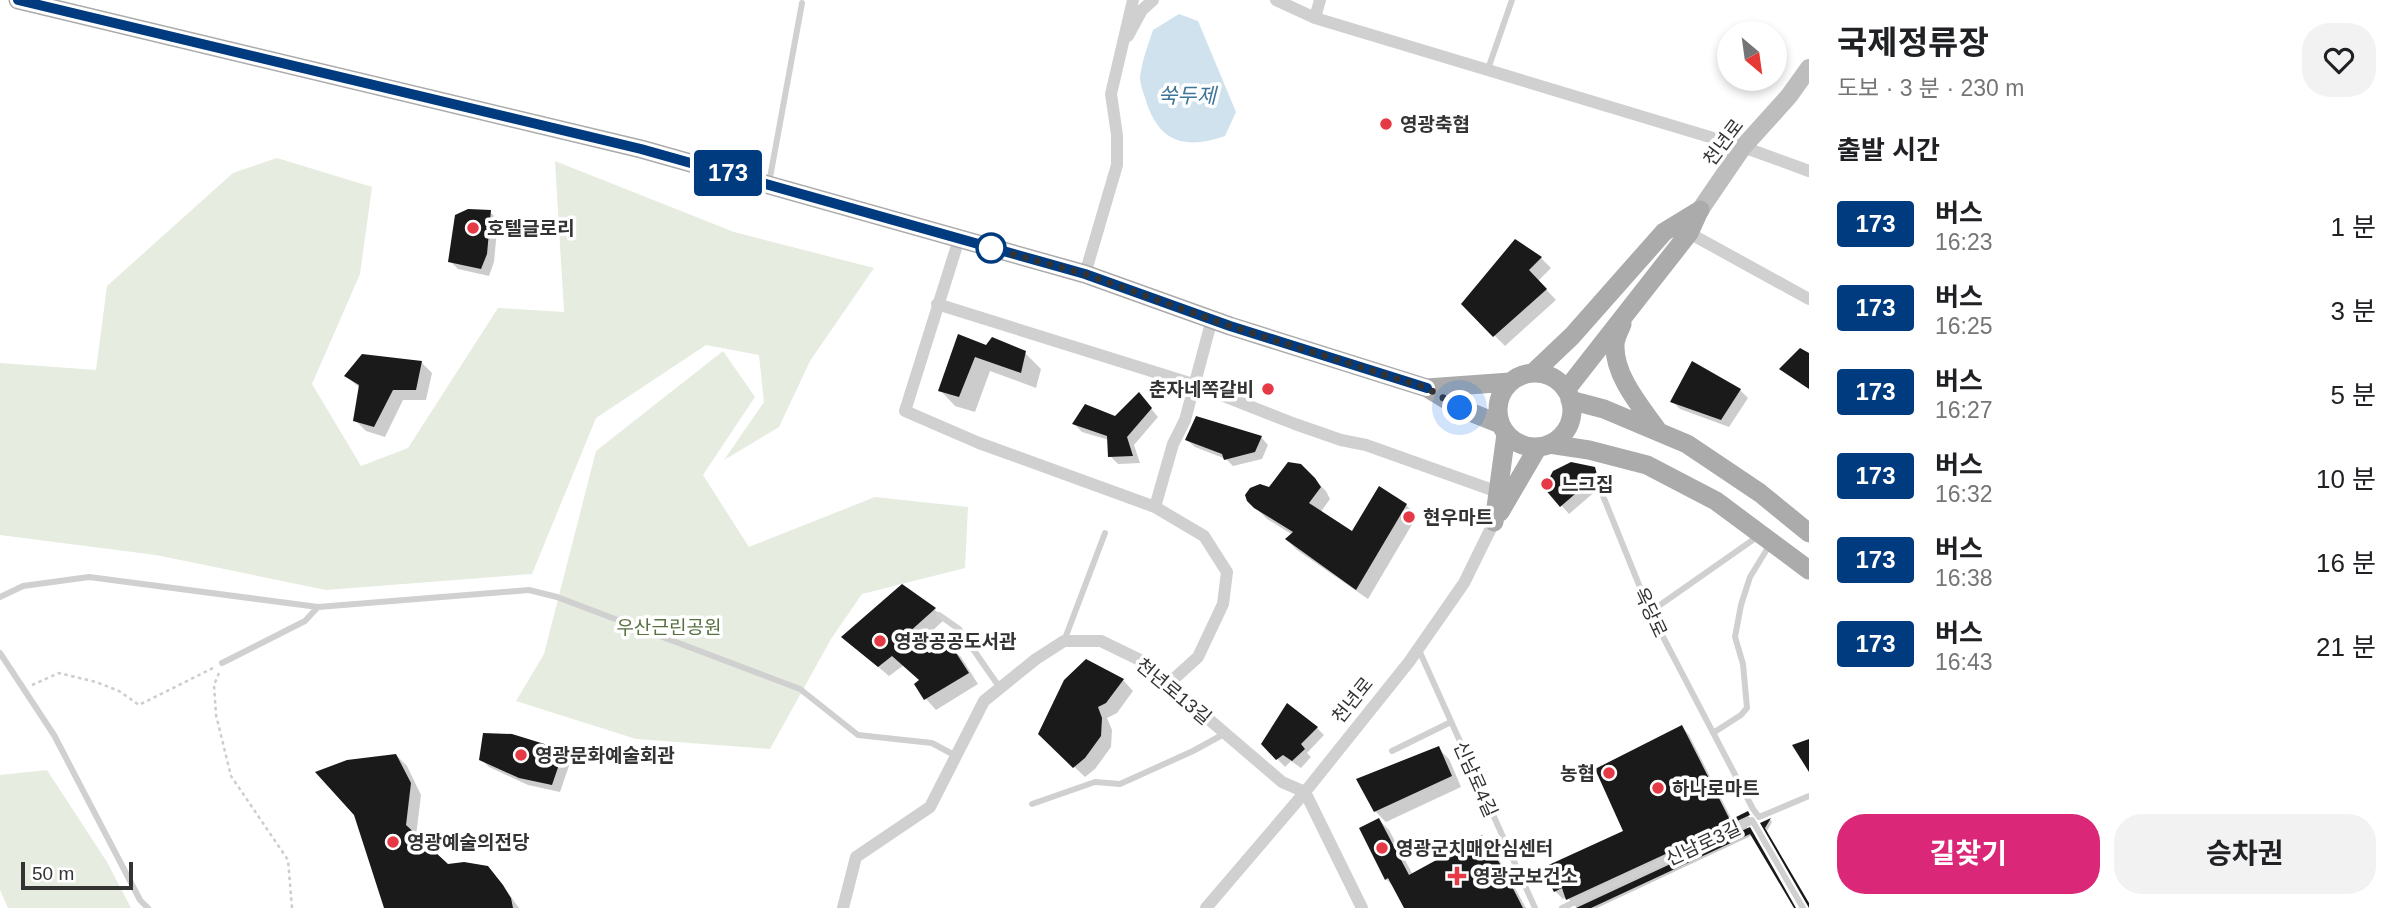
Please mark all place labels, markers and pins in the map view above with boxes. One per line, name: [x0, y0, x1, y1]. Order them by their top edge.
place label: 영광축협: [1400, 114, 1470, 135]
marker: 영광축협: [1378, 116, 1394, 132]
place label: 호텔글로리: [487, 218, 574, 239]
marker: 호텔글로리: [465, 220, 481, 236]
unlabelled marker: [976, 233, 1006, 263]
place label: 춘자네쪽갈비: [1149, 379, 1254, 400]
marker: 춘자네쪽갈비: [1260, 381, 1276, 397]
place label: 느그집: [1561, 474, 1613, 495]
marker: 느그집: [1539, 476, 1555, 492]
place label: 현우마트: [1423, 507, 1493, 528]
marker: 현우마트: [1401, 509, 1417, 525]
place label: 영광공공도서관: [894, 631, 1017, 652]
marker: 영광공공도서관: [872, 633, 888, 649]
place label: 영광문화예술회관: [535, 745, 675, 766]
marker: 영광문화예술회관: [513, 747, 529, 763]
place label: 농협: [1560, 763, 1595, 784]
marker: 농협: [1601, 765, 1617, 781]
place label: 하나로마트: [1672, 778, 1759, 799]
marker: 하나로마트: [1650, 780, 1666, 796]
place label: 영광예술의전당: [407, 832, 530, 853]
marker: 영광예술의전당: [385, 834, 401, 850]
place label: 영광군치매안심센터: [1396, 838, 1553, 859]
marker: 영광군치매안심센터: [1374, 840, 1390, 856]
marker: 영광군보건소: [1447, 866, 1467, 886]
place label: 영광군보건소: [1473, 866, 1578, 887]

